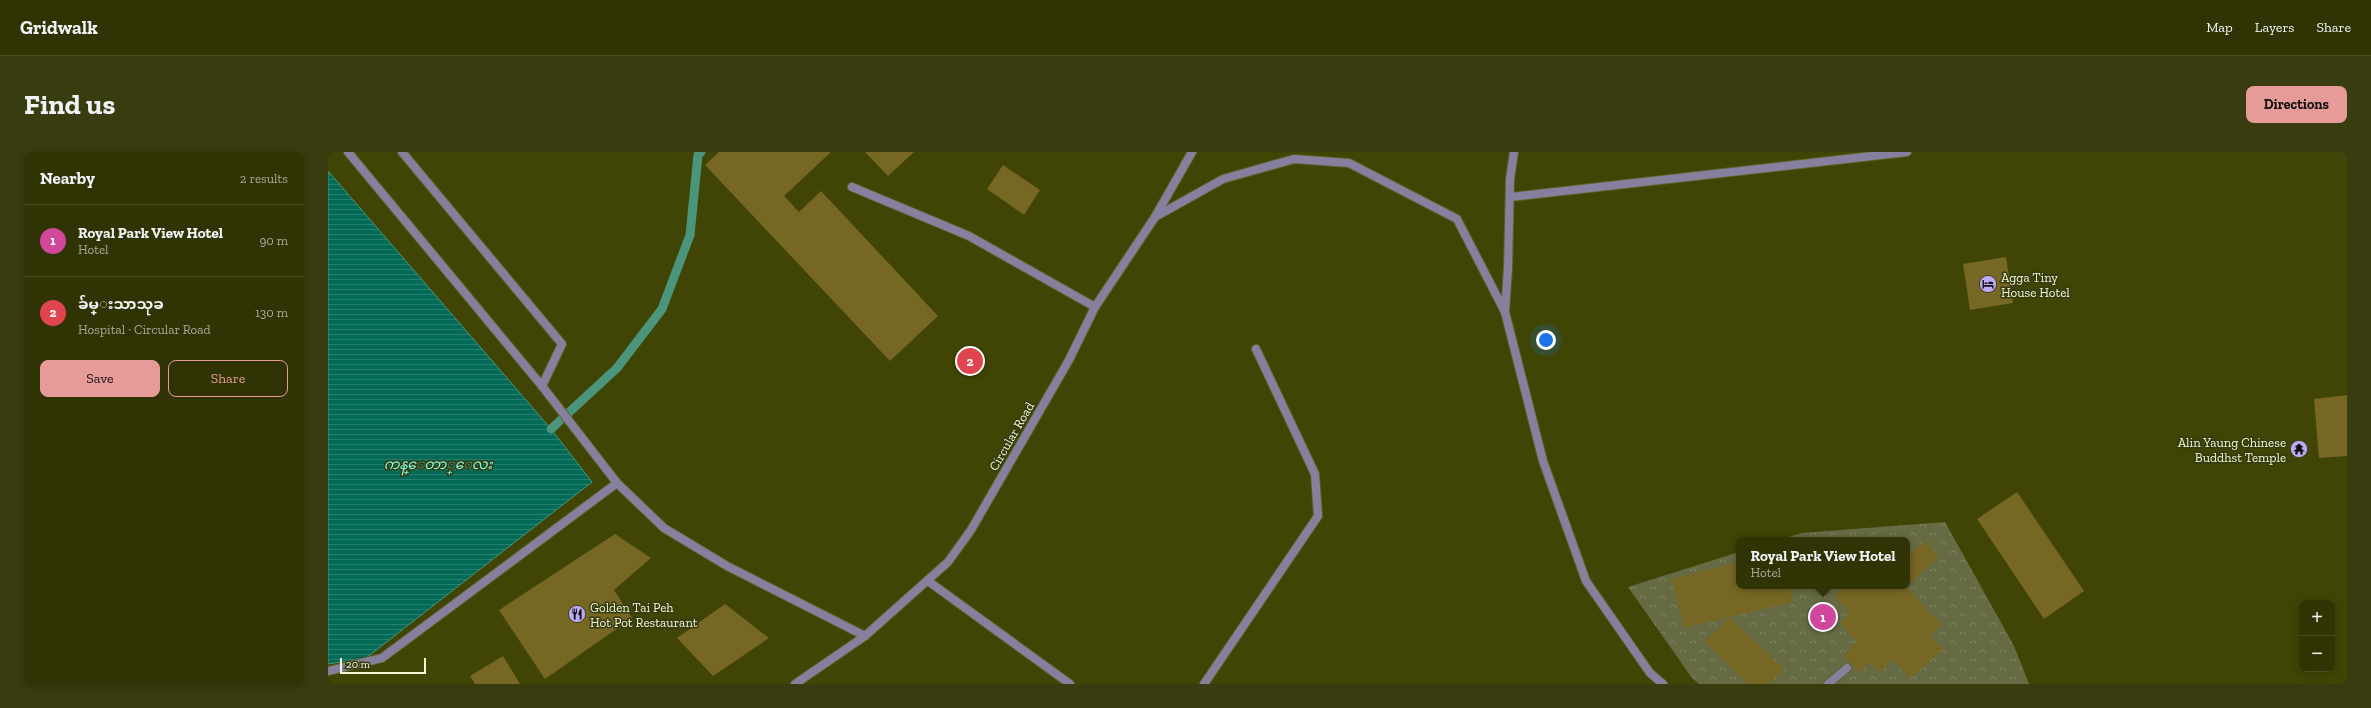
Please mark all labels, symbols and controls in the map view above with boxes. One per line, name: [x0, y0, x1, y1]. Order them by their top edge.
text: Gridwalk: [20, 16, 98, 39]
text: Map: [2206, 19, 2233, 36]
text: Layers: [2255, 19, 2294, 36]
text: Share: [2316, 19, 2351, 36]
button: Directions: [2246, 86, 2347, 123]
text: Find us: [24, 88, 115, 121]
text: Nearby: [40, 168, 95, 188]
text: 2 results: [240, 171, 288, 186]
text: Royal Park View Hotel: [78, 224, 223, 242]
text: 1: [50, 233, 56, 248]
text: 90 m: [259, 233, 288, 248]
text: Hotel: [78, 242, 109, 257]
place label: Agga Tiny House Hotel: [2001, 270, 2070, 300]
hotel icon: Agga Tiny House Hotel: [1978, 274, 1998, 294]
text: ခ်မ္းသာသုခ: [78, 295, 164, 313]
text: 2: [50, 305, 56, 320]
text: 130 m: [255, 305, 288, 320]
text: Hospital · Circular Road: [78, 322, 211, 337]
your location: [1536, 330, 1556, 350]
pin: 2: [957, 346, 983, 376]
button: Save: [40, 360, 160, 397]
button: Share: [168, 360, 288, 397]
street label: Circular Road: [986, 399, 1037, 473]
place label: Alin Yaung Chinese Buddhst Temple: [2178, 435, 2286, 465]
temple icon: Alin Yaung Chinese Buddhst Temple: [2289, 439, 2309, 459]
water label: ကန္ေတာ္ေလး: [384, 456, 493, 476]
popup: [1736, 537, 1910, 589]
text: Royal Park View Hotel: [1750, 547, 1896, 565]
text: Hotel: [1750, 565, 1781, 580]
place label: Golden Tai Peh Hot Pot Restaurant: [590, 600, 698, 630]
map controls: [2299, 600, 2335, 672]
button: +: [2299, 600, 2335, 636]
pin: 1: [1810, 602, 1836, 632]
restaurant icon: Golden Tai Peh Hot Pot Restaurant: [567, 604, 587, 624]
button: −: [2299, 636, 2335, 672]
scale bar: [340, 656, 426, 675]
text: 20 m: [346, 658, 370, 671]

